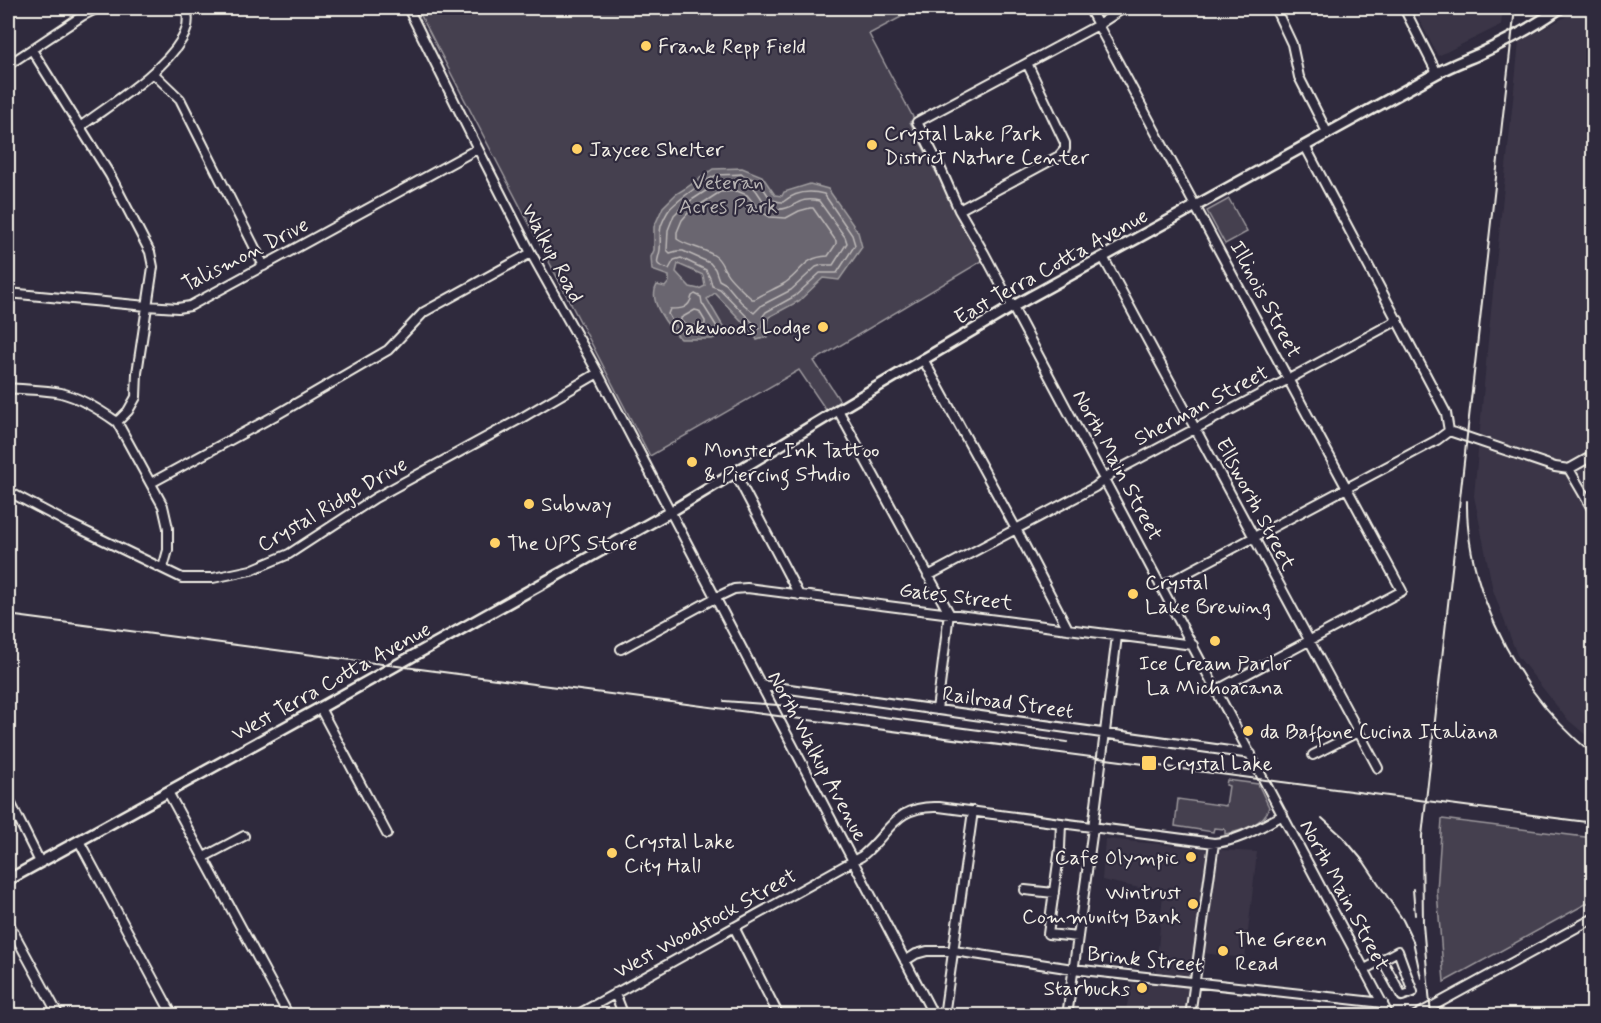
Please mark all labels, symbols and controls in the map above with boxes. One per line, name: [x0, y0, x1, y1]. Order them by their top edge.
place label: Frank Repp Field: [658, 33, 806, 61]
marker: Frank Repp Field: [639, 39, 653, 53]
place label: Crystal Lake Park District Nature Center: [884, 120, 1089, 172]
place label: Jaycee Shelter: [589, 136, 724, 164]
marker: Crystal Lake Park District Nature Center: [865, 138, 879, 152]
marker: Jaycee Shelter: [570, 142, 584, 156]
park label: Veteran Acres Park: [679, 169, 777, 221]
street label: Walkup Road: [514, 199, 590, 308]
street label: East Terra Cotta Avenue: [950, 202, 1153, 332]
street label: Talismon Drive: [177, 211, 314, 299]
street label: Illinois Street: [1222, 236, 1308, 363]
place label: Oakwoods Lodge: [670, 314, 811, 342]
marker: Oakwoods Lodge: [816, 320, 830, 334]
street label: Sherman Street: [1129, 359, 1274, 453]
street label: North Main Street: [1066, 385, 1169, 546]
street label: Ellsworth Street: [1208, 433, 1302, 576]
place label: Monster Ink Tattoo & Piercing Studio: [704, 437, 880, 491]
street label: Crystal Ridge Drive: [252, 451, 413, 559]
marker: Monster Ink Tattoo & Piercing Studio: [685, 455, 699, 469]
place label: Subway: [541, 491, 612, 519]
marker: Subway: [522, 497, 536, 511]
place label: The UPS Store: [507, 530, 637, 558]
marker: The UPS Store: [488, 536, 502, 550]
place label: Crystal Lake Brewing: [1145, 569, 1271, 621]
street label: Gates Street: [897, 576, 1015, 618]
marker: Crystal Lake Brewing: [1126, 587, 1140, 601]
street label: West Terra Cotta Avenue: [227, 615, 436, 748]
marker: Ice Cream Parlor La Michoacana: [1208, 634, 1222, 648]
place label: Ice Cream Parlor La Michoacana: [1139, 650, 1292, 702]
street label: North Walkup Avenue: [760, 666, 874, 847]
street label: Railroad Street: [940, 680, 1076, 726]
place label: da Baffone Cucina Italiana: [1260, 718, 1498, 748]
marker: da Baffone Cucina Italiana: [1241, 724, 1255, 738]
place label: Crystal Lake: [1162, 750, 1273, 778]
marker: Crystal Lake: [1140, 754, 1158, 772]
street label: North Main Street: [1293, 815, 1396, 976]
place label: Crystal Lake City Hall: [624, 828, 735, 880]
place label: Cafe Olympic: [1054, 844, 1179, 872]
marker: Crystal Lake City Hall: [605, 846, 619, 860]
marker: Cafe Olympic: [1184, 850, 1198, 864]
street label: West Woodstock Street: [609, 862, 802, 986]
place label: Wintrust Community Bank: [1022, 879, 1181, 931]
marker: Wintrust Community Bank: [1186, 897, 1200, 911]
place label: The Green Read: [1235, 926, 1327, 978]
street label: Brink Street: [1086, 940, 1204, 980]
marker: The Green Read: [1216, 944, 1230, 958]
place label: Starbucks: [1043, 975, 1130, 1003]
marker: Starbucks: [1135, 981, 1149, 995]

